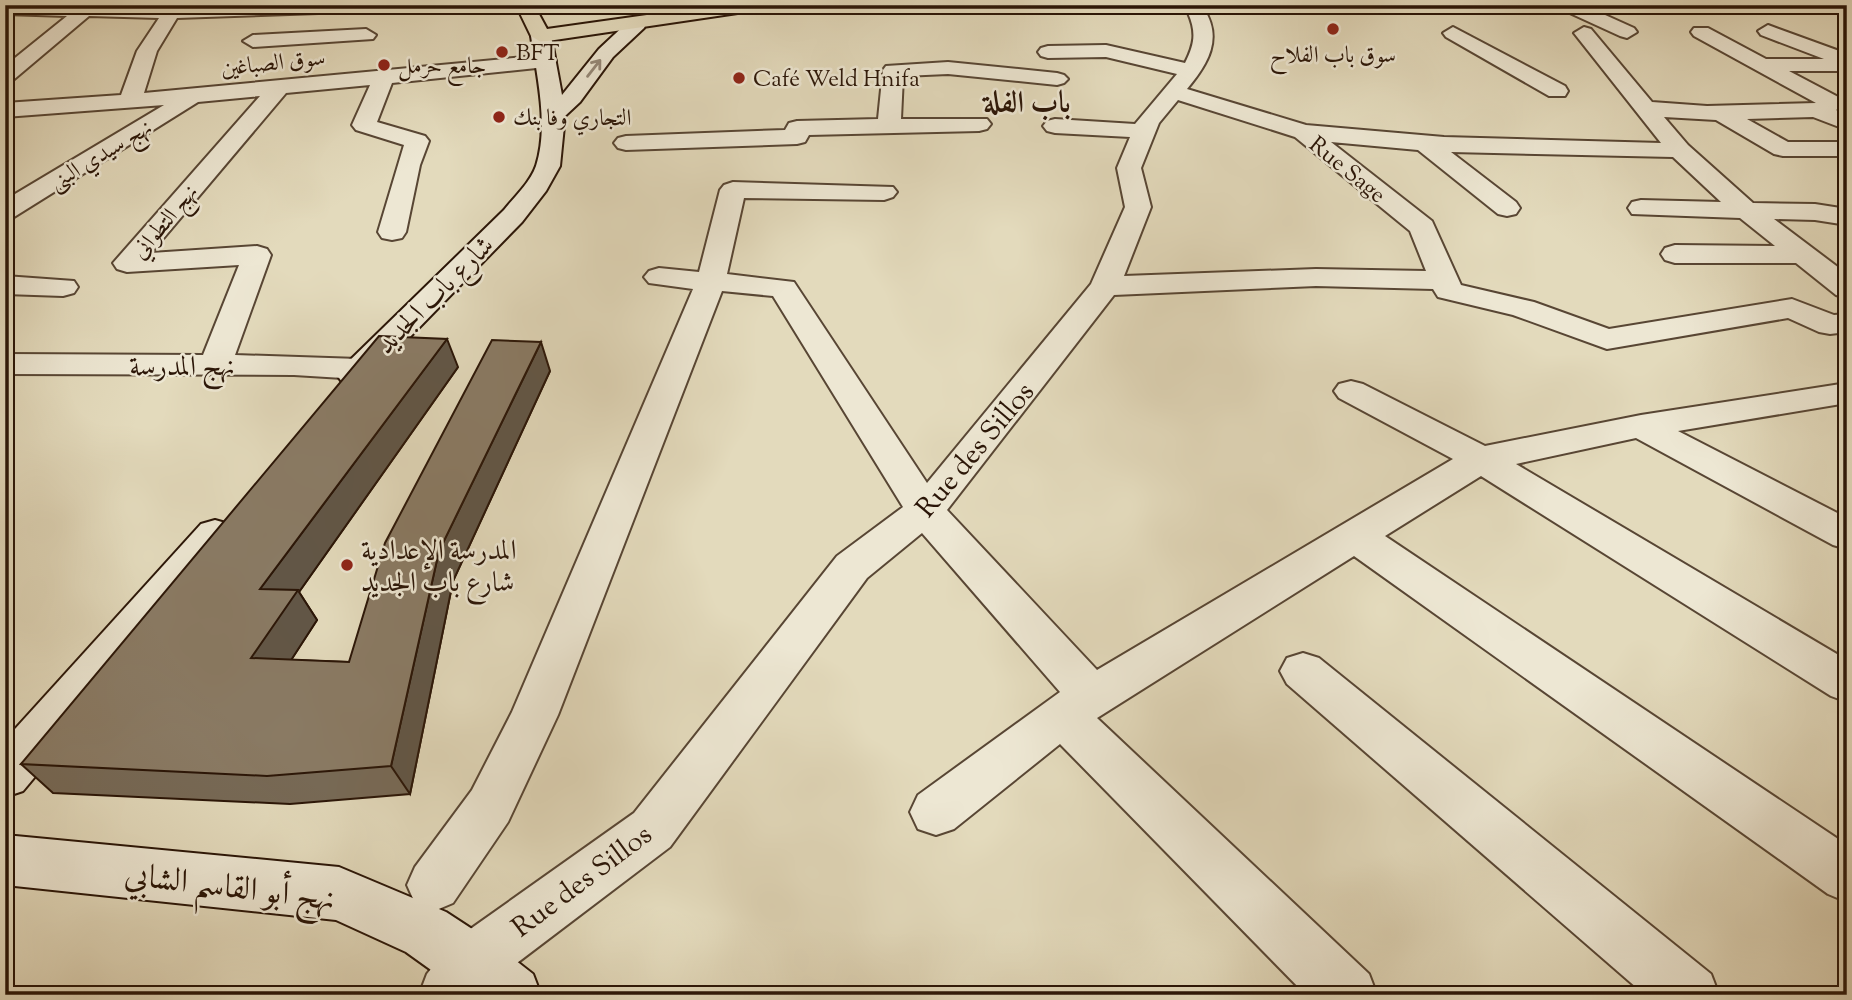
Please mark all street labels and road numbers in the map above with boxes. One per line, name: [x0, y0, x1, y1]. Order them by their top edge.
street label: سوق الصباغين: [219, 43, 327, 86]
street label: نهج سيدي البنى: [43, 112, 160, 202]
street label: Rue Sage: [1301, 130, 1392, 212]
street label: نهج التطواني: [125, 178, 209, 269]
street label: شارع باب الجديد: [368, 228, 505, 365]
street label: نهج المدرسة: [129, 348, 235, 390]
street label: Rue des Sillos: [908, 374, 1045, 527]
street label: Rue des Sillos: [504, 816, 661, 948]
street label: نهج أبو القاسم الشابي: [121, 849, 338, 931]

